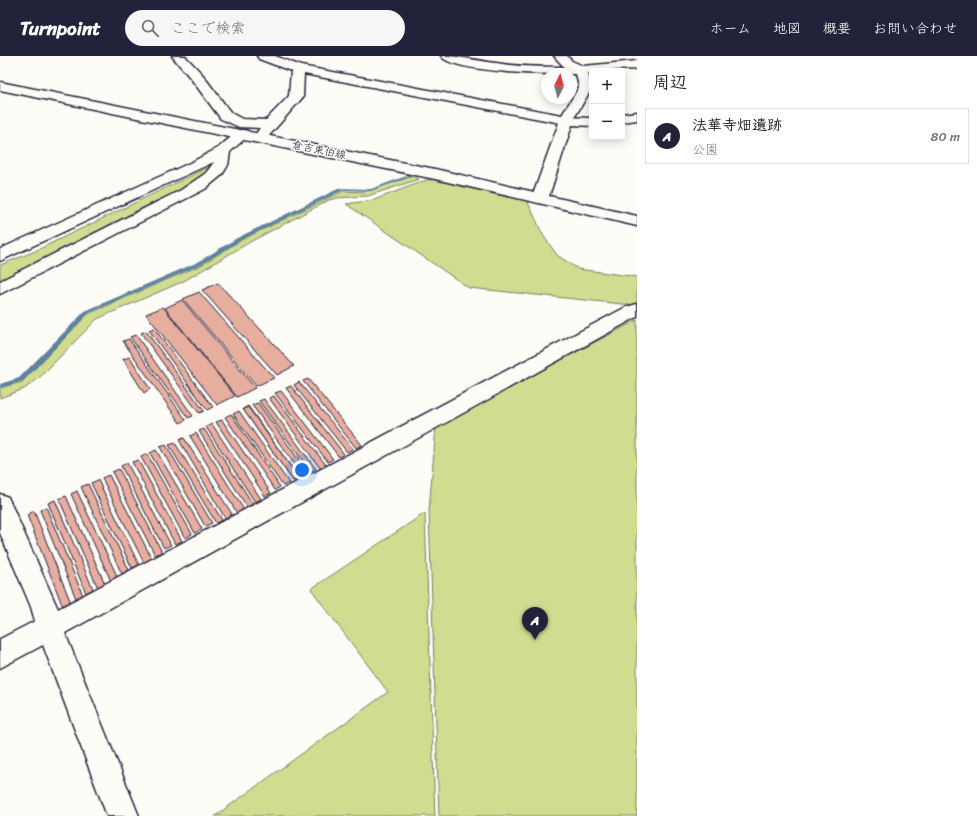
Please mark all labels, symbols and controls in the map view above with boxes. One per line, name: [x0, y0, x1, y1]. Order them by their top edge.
search box: [125, 10, 405, 46]
text: Turnpoint: [20, 12, 101, 45]
text: ここで検索: [171, 15, 246, 41]
text: ホーム: [710, 16, 751, 41]
text: 地図: [773, 16, 801, 41]
text: 概要: [823, 16, 851, 41]
text: お問い合わせ: [873, 16, 957, 41]
icon: search: [139, 17, 161, 39]
text: 周辺: [653, 67, 687, 97]
north arrow: [541, 68, 577, 104]
map controls: [589, 68, 625, 140]
button: +: [589, 68, 625, 104]
button: −: [589, 104, 625, 140]
text: 法華寺畑遺跡: [692, 112, 782, 138]
text: A: [663, 125, 671, 148]
text: 80 m: [931, 125, 960, 148]
street label: 倉吉東伯線: [290, 135, 348, 165]
text: 公園: [692, 138, 718, 161]
your location: [292, 460, 312, 480]
pin: A: [522, 607, 548, 640]

